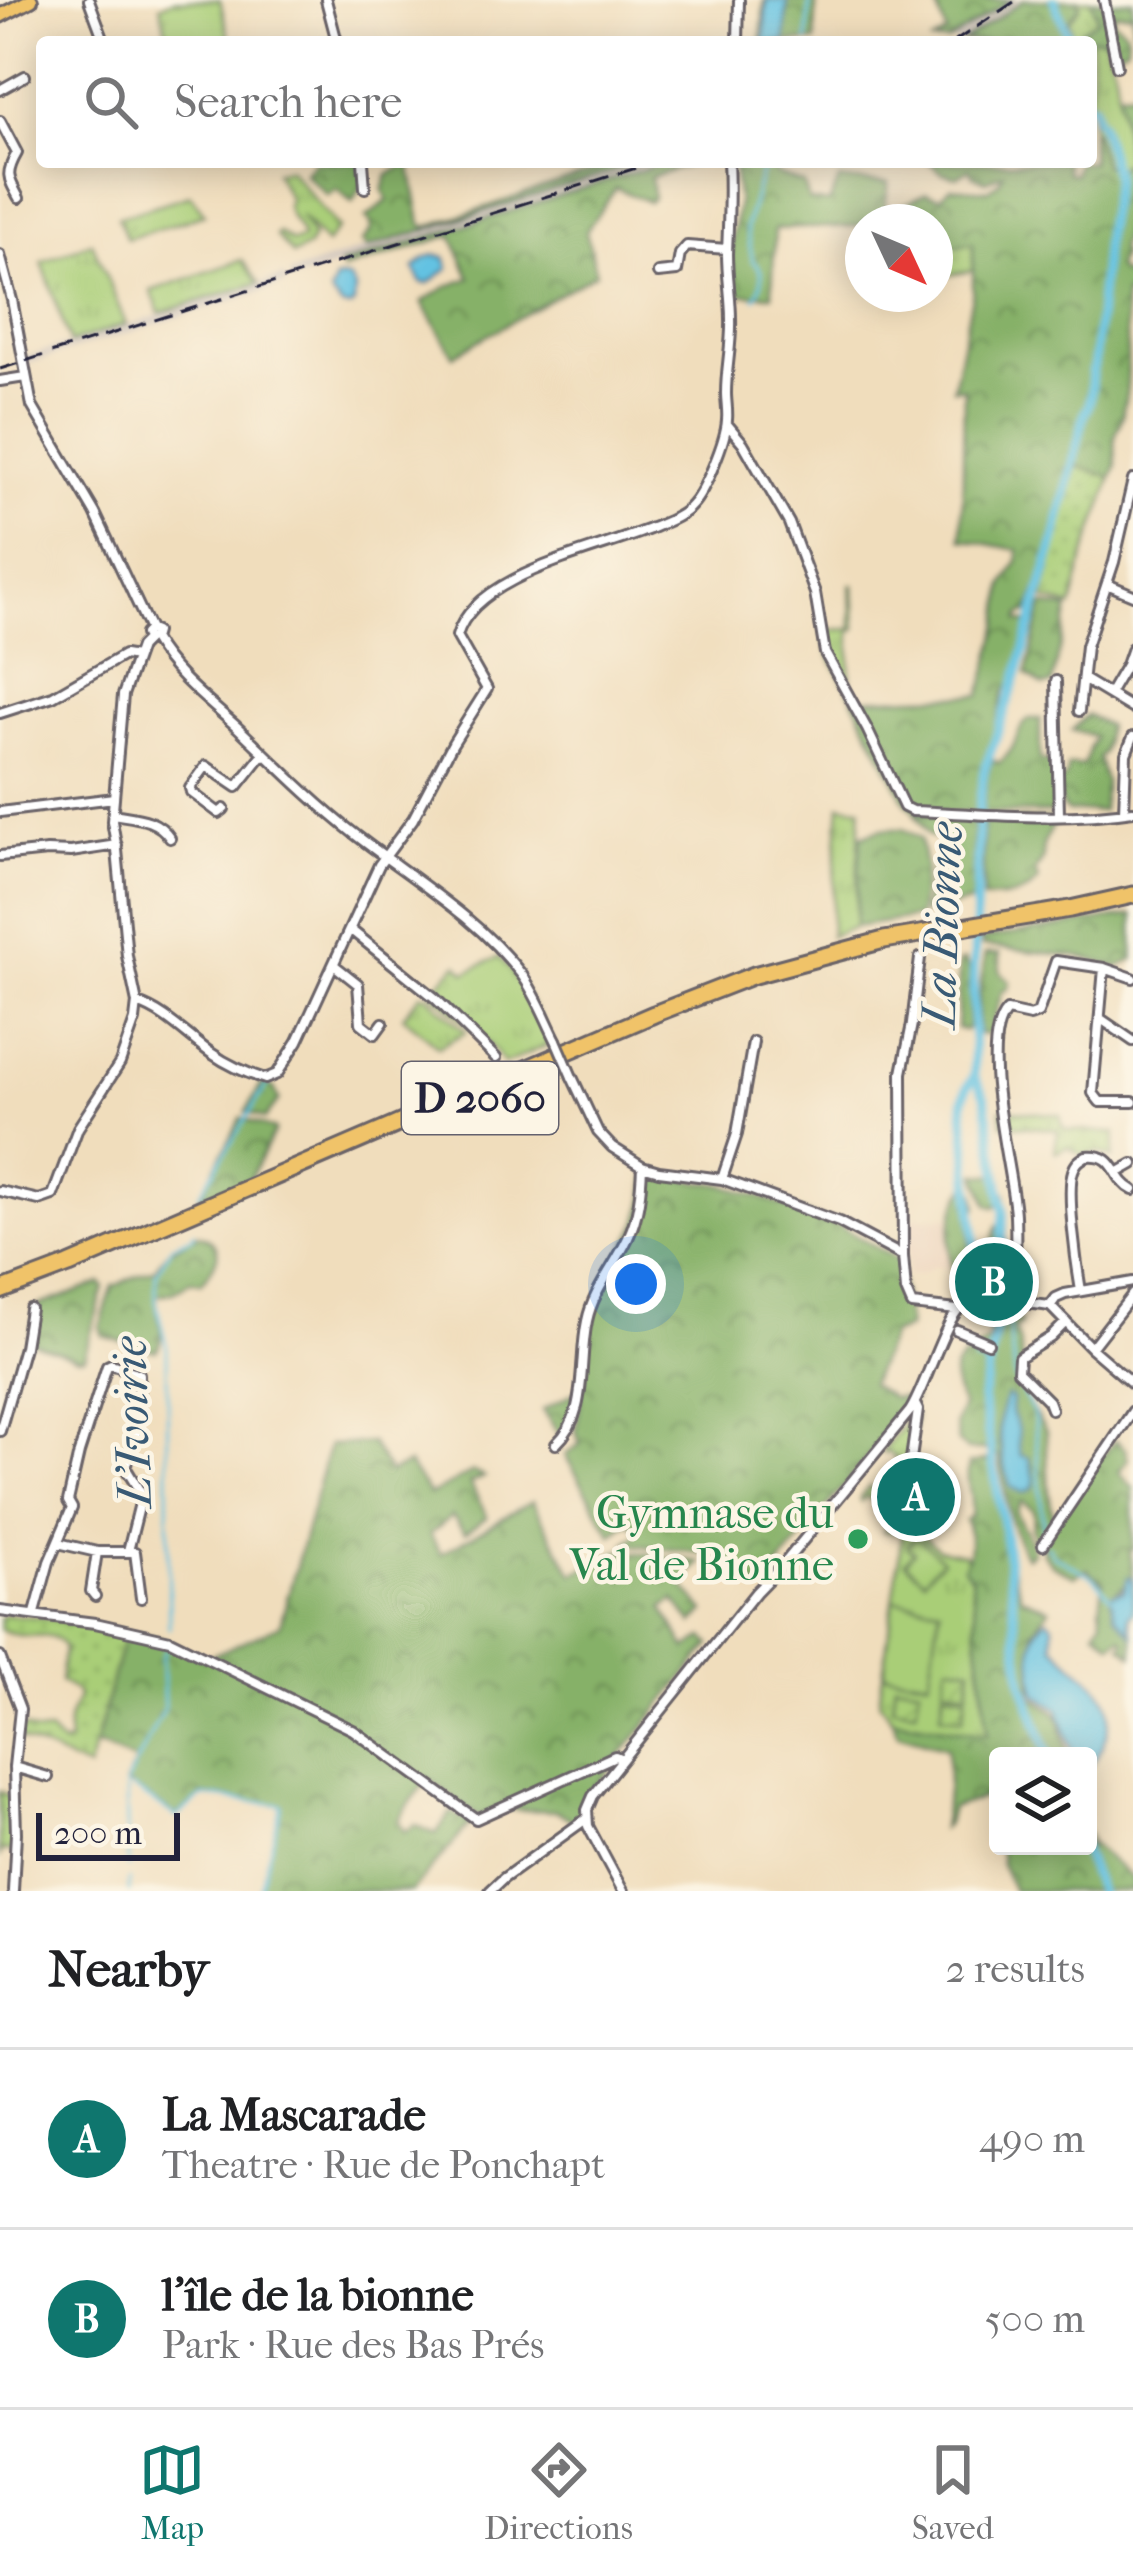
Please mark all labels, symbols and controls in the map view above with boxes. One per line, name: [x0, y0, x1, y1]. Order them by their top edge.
search box: [36, 36, 1097, 168]
icon: search: [78, 69, 144, 135]
text: Search here: [174, 76, 402, 129]
north arrow: [845, 204, 953, 312]
water label: La Bionne: [910, 820, 974, 1031]
road number: D 2060: [402, 1062, 558, 1134]
pin: B: [955, 1237, 1033, 1327]
your location: [606, 1254, 666, 1314]
water label: L'Ivoirie: [101, 1334, 163, 1511]
pin: A: [877, 1452, 955, 1542]
place label: Gymnase du Val de Bionne: [568, 1487, 834, 1592]
marker: Gymnase du Val de Bionne: [845, 1526, 871, 1552]
map controls: [989, 1747, 1097, 1855]
button: layers: [989, 1747, 1097, 1855]
scale bar: [36, 1807, 180, 1860]
text: 200 m: [54, 1814, 142, 1853]
text: Nearby: [48, 1939, 209, 1999]
text: 2 results: [946, 1946, 1085, 1992]
text: La Mascarade: [162, 2089, 426, 2142]
text: A: [74, 2116, 100, 2162]
text: 490 m: [979, 2116, 1085, 2162]
text: Theatre · Rue de Ponchapt: [162, 2142, 605, 2188]
text: l'île de la bionne: [162, 2269, 474, 2322]
text: B: [74, 2296, 100, 2342]
text: 500 m: [984, 2296, 1085, 2342]
text: Park · Rue des Bas Prés: [162, 2322, 544, 2368]
tab: Map: [139, 2437, 205, 2548]
tab: Directions: [484, 2437, 633, 2548]
tab: Saved: [912, 2437, 994, 2548]

